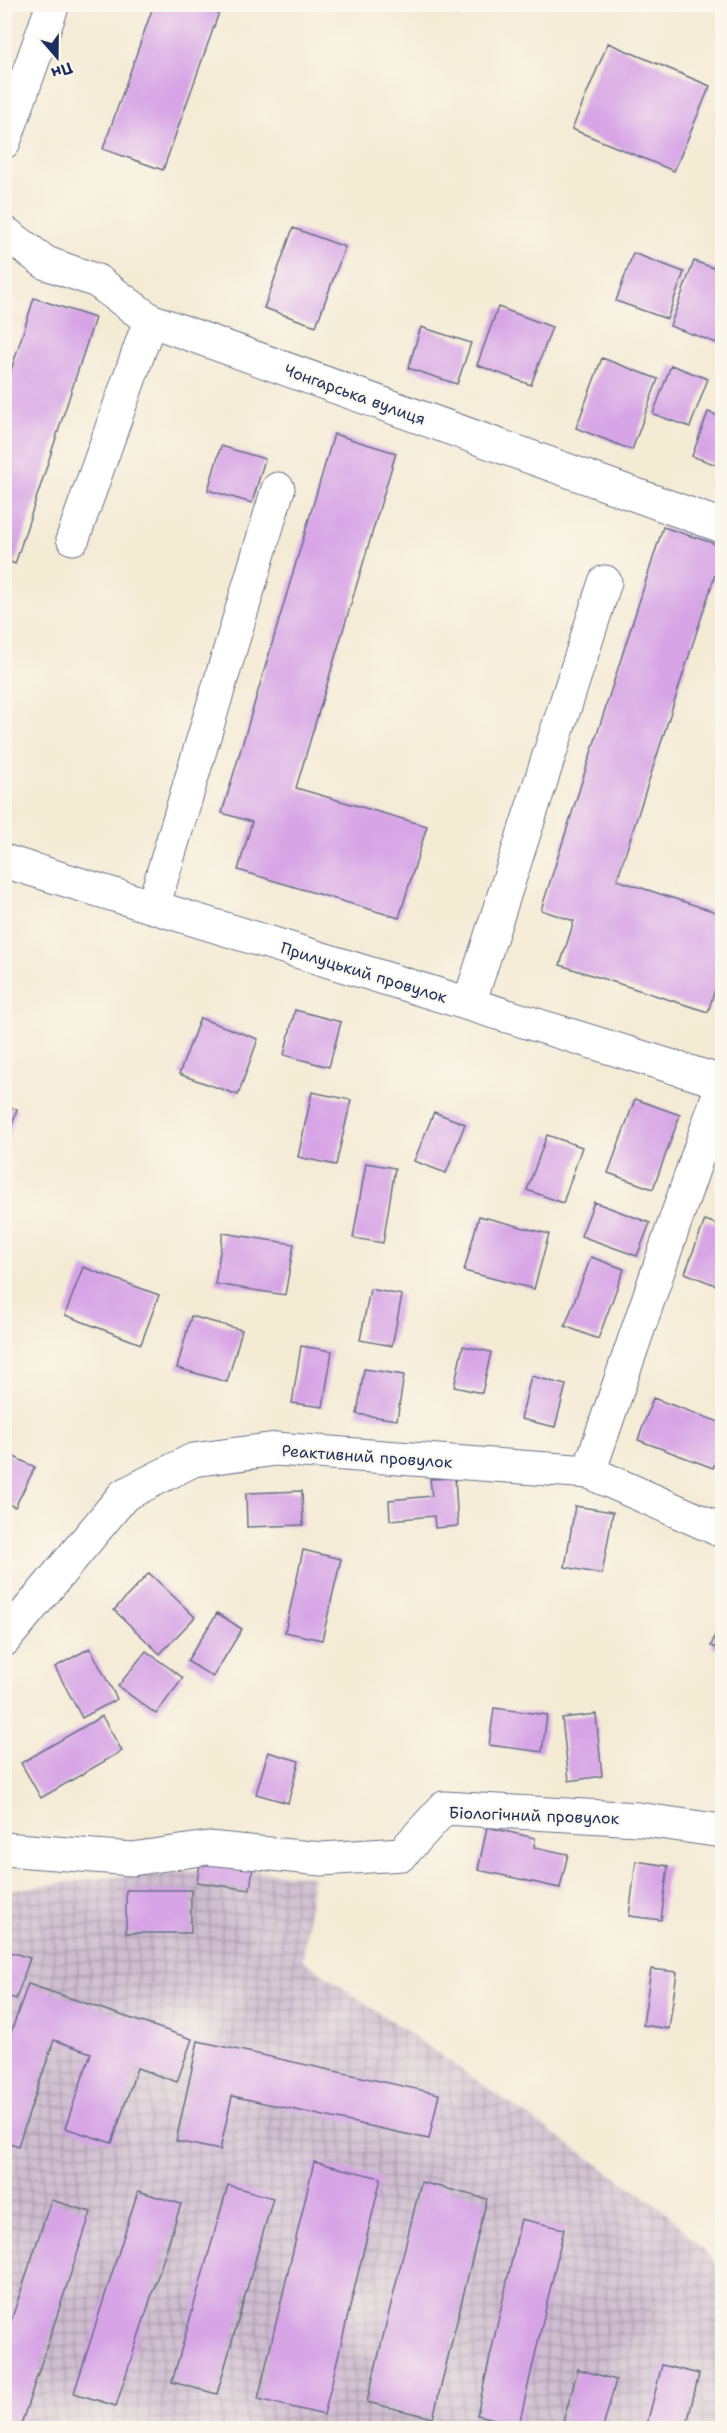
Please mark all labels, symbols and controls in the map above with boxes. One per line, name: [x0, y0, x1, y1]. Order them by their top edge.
north arrow: [27, 27, 87, 87]
text: Пн: [48, 57, 75, 84]
street label: Чонгарська вулиця: [281, 359, 428, 430]
street label: Прилуцький провулок: [278, 937, 450, 1008]
street label: Реактивний провулок: [281, 1440, 454, 1473]
street label: Біологічний провулок: [448, 1802, 620, 1829]

